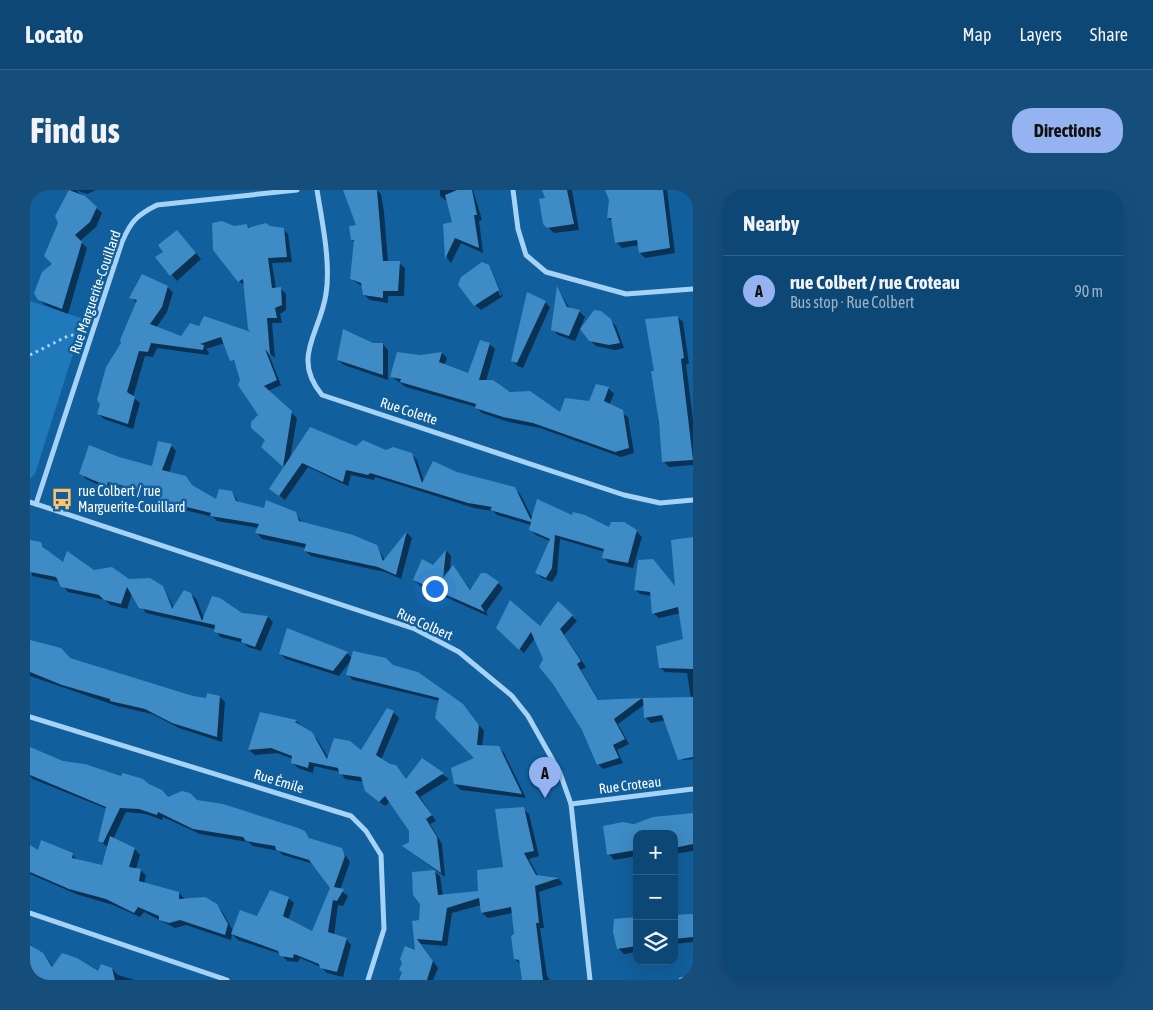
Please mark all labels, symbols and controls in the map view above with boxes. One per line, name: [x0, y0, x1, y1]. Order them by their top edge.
text: Locato: [25, 21, 84, 48]
text: Map: [962, 24, 991, 45]
text: Layers: [1019, 24, 1062, 45]
text: Share: [1090, 24, 1128, 45]
button: Directions: [1012, 108, 1123, 153]
text: Find us: [30, 110, 120, 150]
text: Nearby: [743, 211, 799, 235]
street label: Rue Marguerite-Couillard: [66, 228, 124, 356]
text: rue Colbert / rue Croteau: [790, 271, 960, 293]
text: A: [755, 282, 763, 300]
text: 90 m: [1074, 282, 1103, 300]
text: Bus stop · Rue Colbert: [790, 293, 914, 311]
street label: Rue Colette: [378, 394, 440, 428]
place label: rue Colbert / rue Marguerite-Couillard: [78, 483, 185, 515]
bus stop icon: rue Colbert / rue Marguerite-Couillard: [49, 486, 75, 512]
your location: [422, 576, 448, 602]
street label: Rue Colbert: [395, 605, 455, 643]
pin: A: [529, 757, 561, 798]
street label: Rue Émile: [252, 766, 306, 796]
street label: Rue Croteau: [598, 773, 662, 797]
map controls: [633, 830, 678, 965]
button: +: [633, 830, 678, 875]
button: −: [633, 875, 678, 920]
button: layers: [633, 920, 678, 965]

